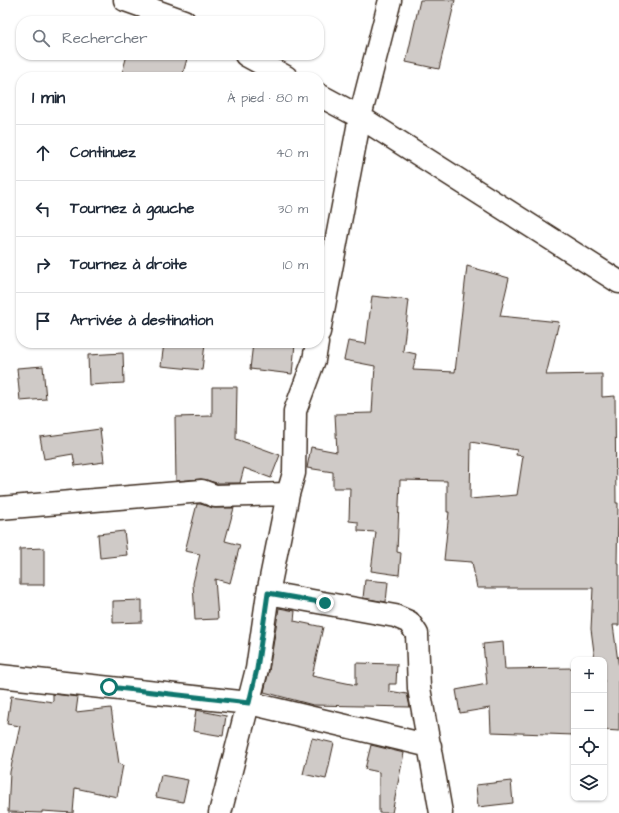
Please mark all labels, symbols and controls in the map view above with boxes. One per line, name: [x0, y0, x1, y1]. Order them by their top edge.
search box: [16, 16, 324, 60]
icon: search: [30, 27, 52, 49]
text: Rechercher: [62, 28, 147, 49]
text: 1 min: [32, 86, 65, 110]
text: À pied · 80 m: [227, 89, 308, 107]
icon: ahead: [32, 142, 54, 164]
text: Continuez: [70, 142, 136, 163]
text: 40 m: [276, 144, 308, 162]
icon: left: [32, 198, 54, 220]
text: Tournez à gauche: [70, 198, 194, 219]
text: 30 m: [278, 200, 308, 218]
icon: right: [32, 254, 54, 276]
text: Tournez à droite: [70, 254, 187, 275]
text: 10 m: [283, 256, 308, 274]
icon: arrive: [32, 310, 54, 332]
text: Arrivée à destination: [70, 310, 213, 331]
route end: [316, 594, 334, 612]
map controls: [571, 657, 607, 801]
button: +: [571, 657, 607, 693]
route start: [100, 678, 118, 696]
button: −: [571, 693, 607, 729]
button: locate: [571, 729, 607, 765]
button: layers: [571, 765, 607, 801]

